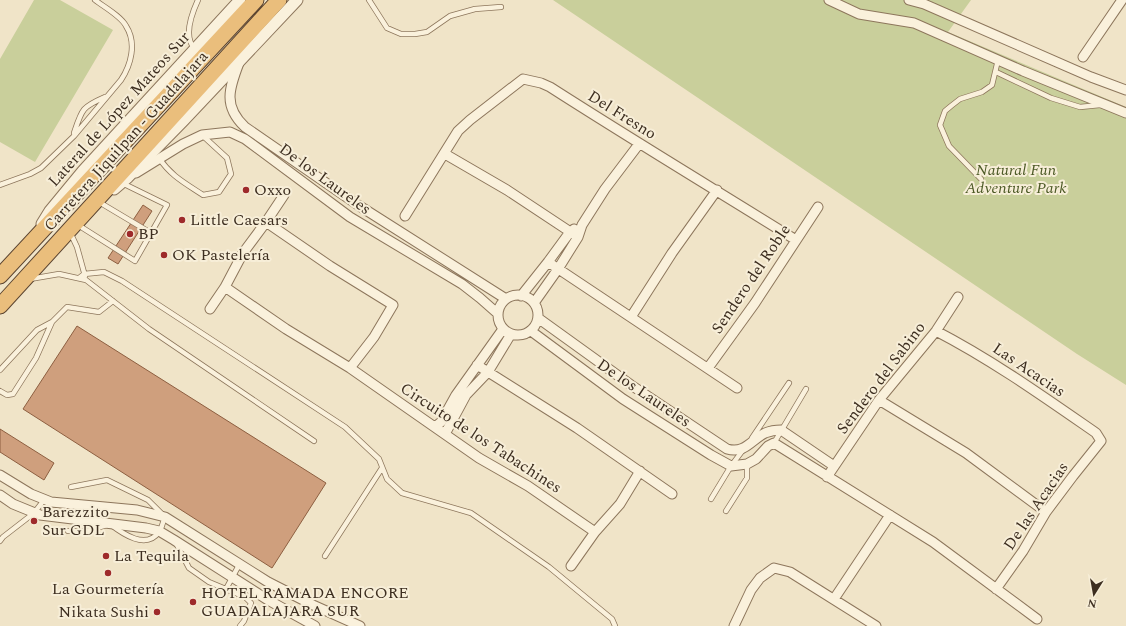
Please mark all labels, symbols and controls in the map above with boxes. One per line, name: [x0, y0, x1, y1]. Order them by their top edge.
street label: Lateral de López Mateos Sur: [42, 26, 196, 192]
street label: Carretera Jiquilpan - Guadalajara: [38, 45, 214, 237]
street label: Del Fresno: [583, 84, 661, 146]
street label: De los Laureles: [274, 137, 376, 221]
park label: Natural Fun Adventure Park: [964, 158, 1067, 200]
place label: Oxxo: [254, 178, 291, 202]
marker: Oxxo: [241, 185, 251, 195]
place label: Little Caesars: [190, 208, 288, 232]
marker: Little Caesars: [177, 215, 187, 225]
street label: Sendero del Roble: [705, 219, 797, 339]
place label: BP: [138, 222, 159, 246]
marker: BP: [125, 229, 135, 239]
place label: OK Pastelería: [172, 243, 270, 267]
marker: OK Pastelería: [159, 250, 169, 260]
street label: Sendero del Sabino: [831, 317, 931, 439]
street label: Las Acacias: [988, 337, 1070, 403]
street label: De los Laureles: [592, 353, 696, 433]
street label: Circuito de los Tabachines: [395, 377, 567, 499]
street label: De las Acacias: [997, 457, 1075, 555]
place label: Barezzito Sur GDL: [42, 500, 109, 542]
marker: Barezzito Sur GDL: [29, 516, 39, 526]
place label: La Tequila: [114, 544, 189, 568]
marker: La Tequila: [101, 551, 111, 561]
marker: La Gourmetería: [103, 568, 113, 578]
north arrow: [1074, 574, 1114, 614]
place label: La Gourmetería: [52, 577, 164, 601]
place label: HOTEL RAMADA ENCORE GUADALAJARA SUR: [201, 581, 409, 623]
text: N: [1086, 594, 1098, 613]
marker: HOTEL RAMADA ENCORE GUADALAJARA SUR: [188, 597, 198, 607]
place label: Nikata Sushi: [59, 600, 149, 624]
marker: Nikata Sushi: [152, 607, 162, 617]

